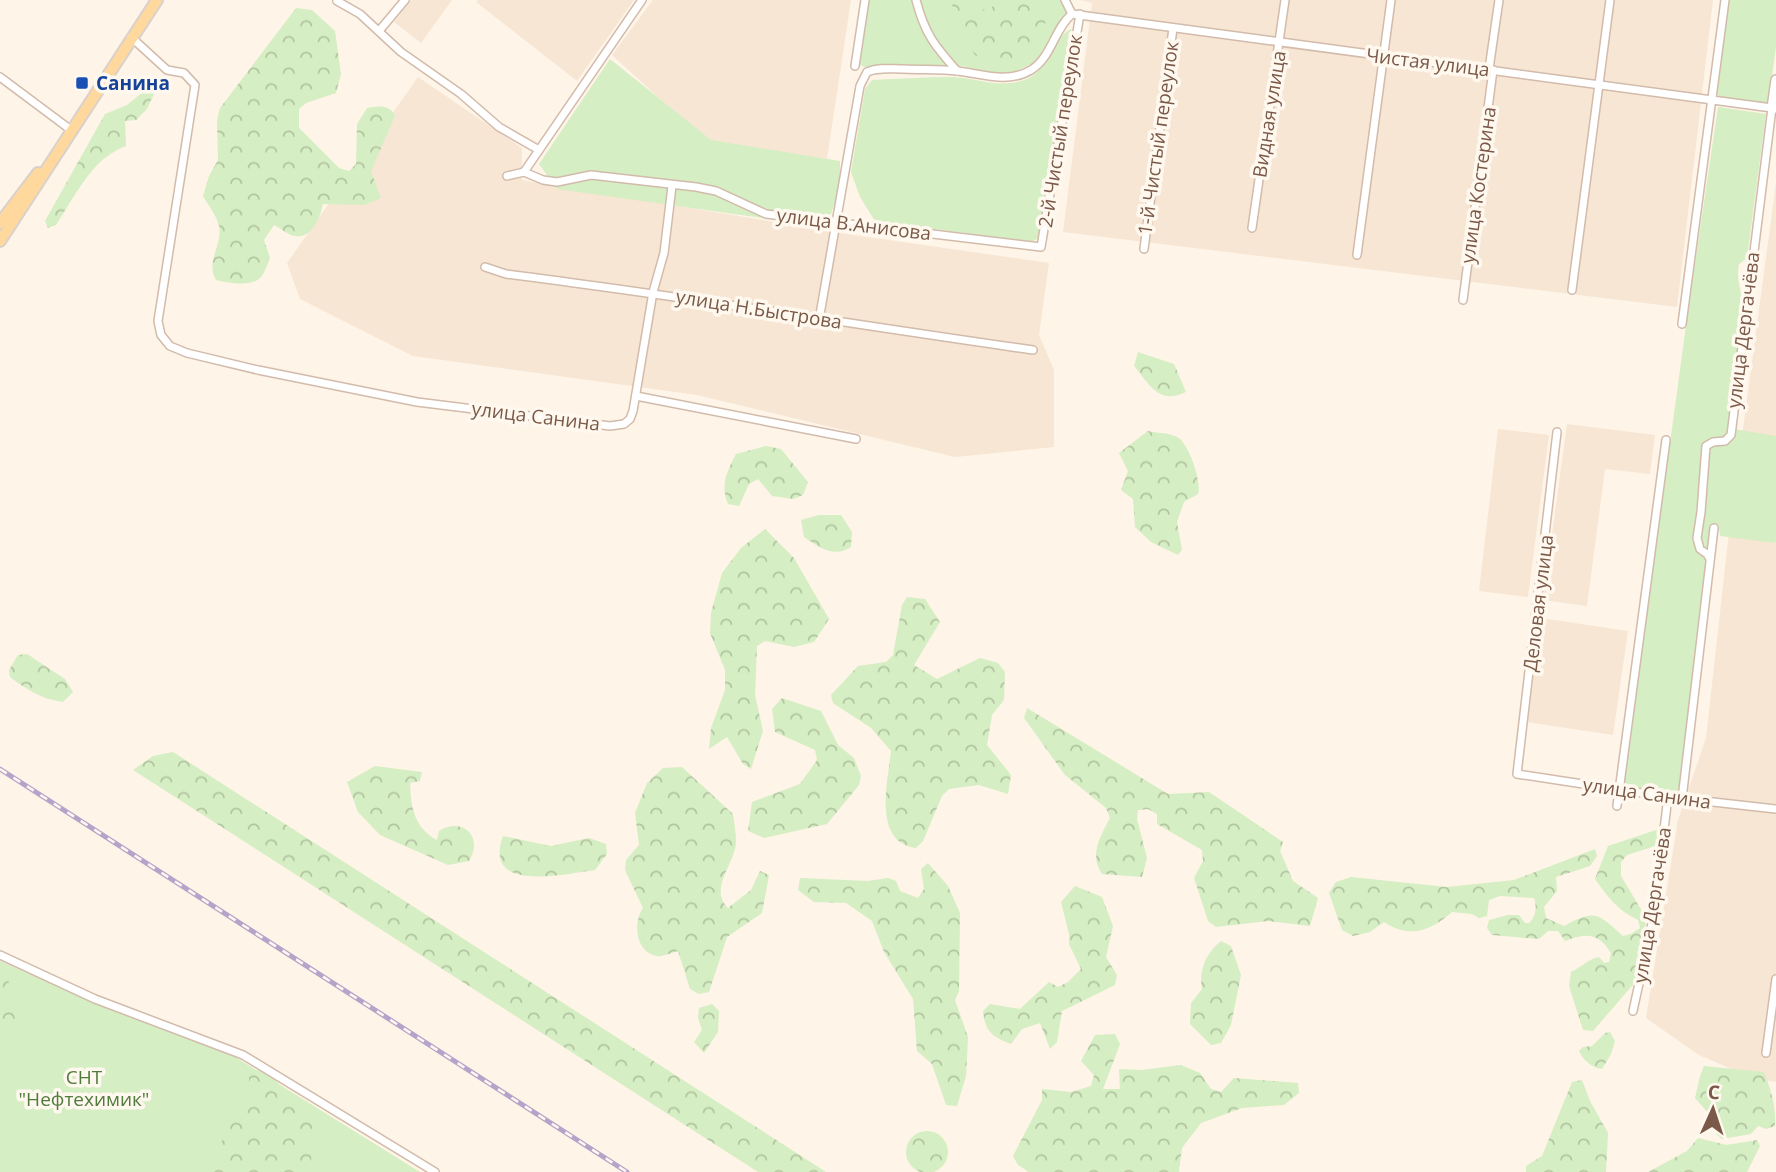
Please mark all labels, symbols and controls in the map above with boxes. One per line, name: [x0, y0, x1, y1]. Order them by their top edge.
street label: 2-й Чистый переулок: [1032, 32, 1088, 229]
street label: 1-й Чистый переулок: [1132, 39, 1184, 236]
street label: Чистая улица: [1365, 42, 1491, 82]
street label: Видная улица: [1246, 49, 1292, 179]
place label: Санина: [96, 70, 170, 96]
marker: Санина: [74, 75, 90, 91]
street label: улица Костерина: [1454, 105, 1502, 265]
street label: улица В.Анисова: [775, 202, 933, 246]
street label: улица Дергачёва: [1720, 250, 1766, 410]
street label: улица Н.Быстрова: [674, 283, 844, 335]
street label: улица Санина: [470, 395, 602, 437]
street label: Деловая улица: [1517, 533, 1559, 673]
street label: улица Санина: [1581, 771, 1713, 815]
street label: улица Дергачёва: [1627, 825, 1677, 985]
park label: СНТ "Нефтехимик": [19, 1064, 149, 1112]
north arrow: [1678, 1074, 1748, 1144]
text: С: [1707, 1079, 1721, 1105]

